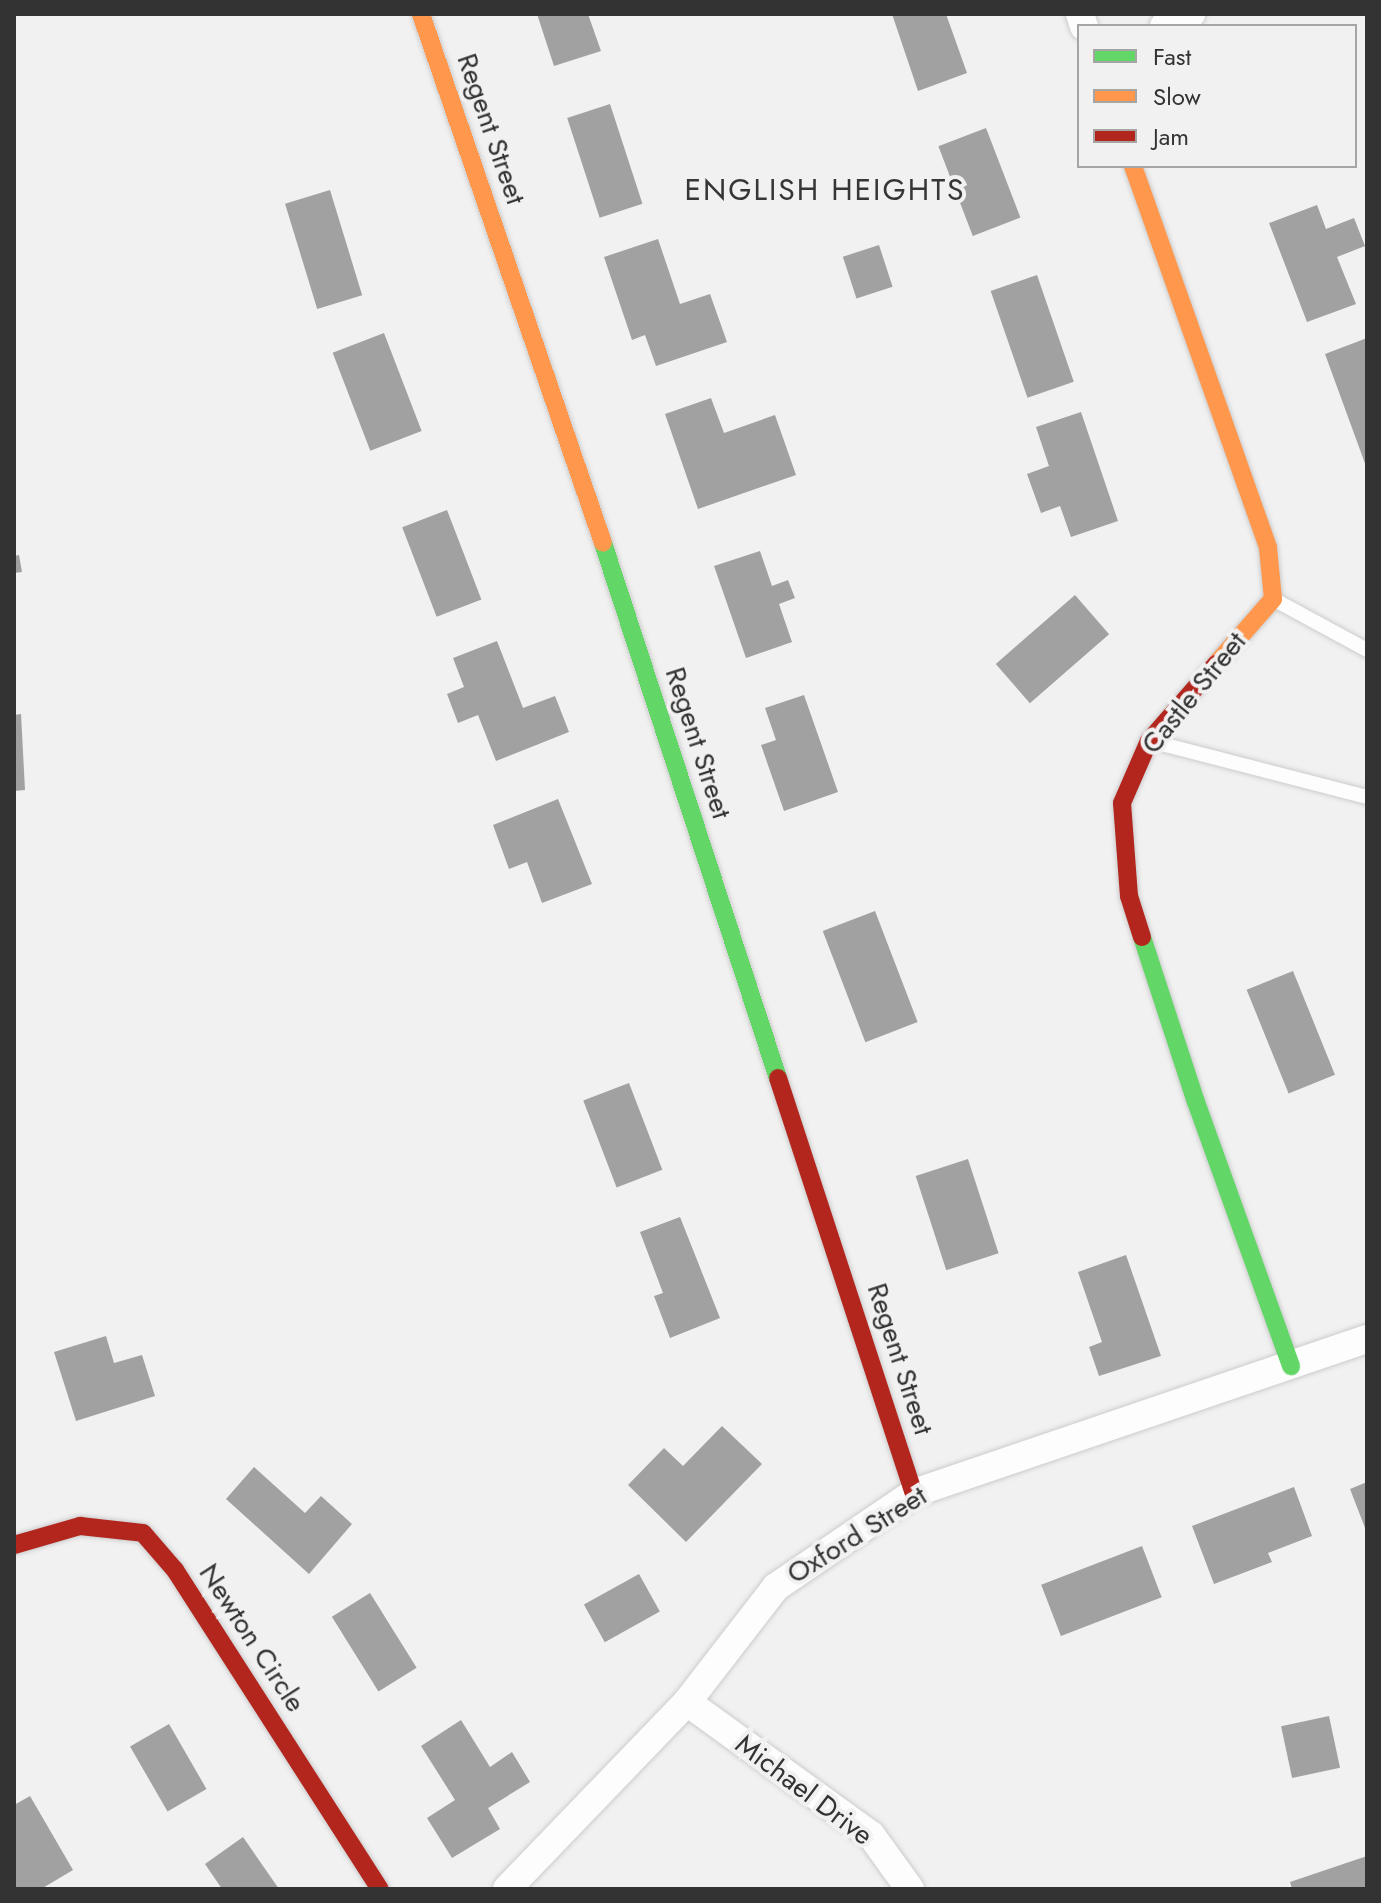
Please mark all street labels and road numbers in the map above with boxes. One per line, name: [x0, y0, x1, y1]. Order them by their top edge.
street label: Regent Street: [450, 49, 532, 209]
street label: Castle Street: [1135, 625, 1253, 761]
street label: Regent Street: [658, 663, 738, 823]
street label: Regent Street: [860, 1279, 940, 1439]
street label: Oxford Street: [781, 1479, 933, 1591]
street label: Newton Circle: [192, 1558, 312, 1718]
street label: Michael Drive: [729, 1728, 879, 1852]

